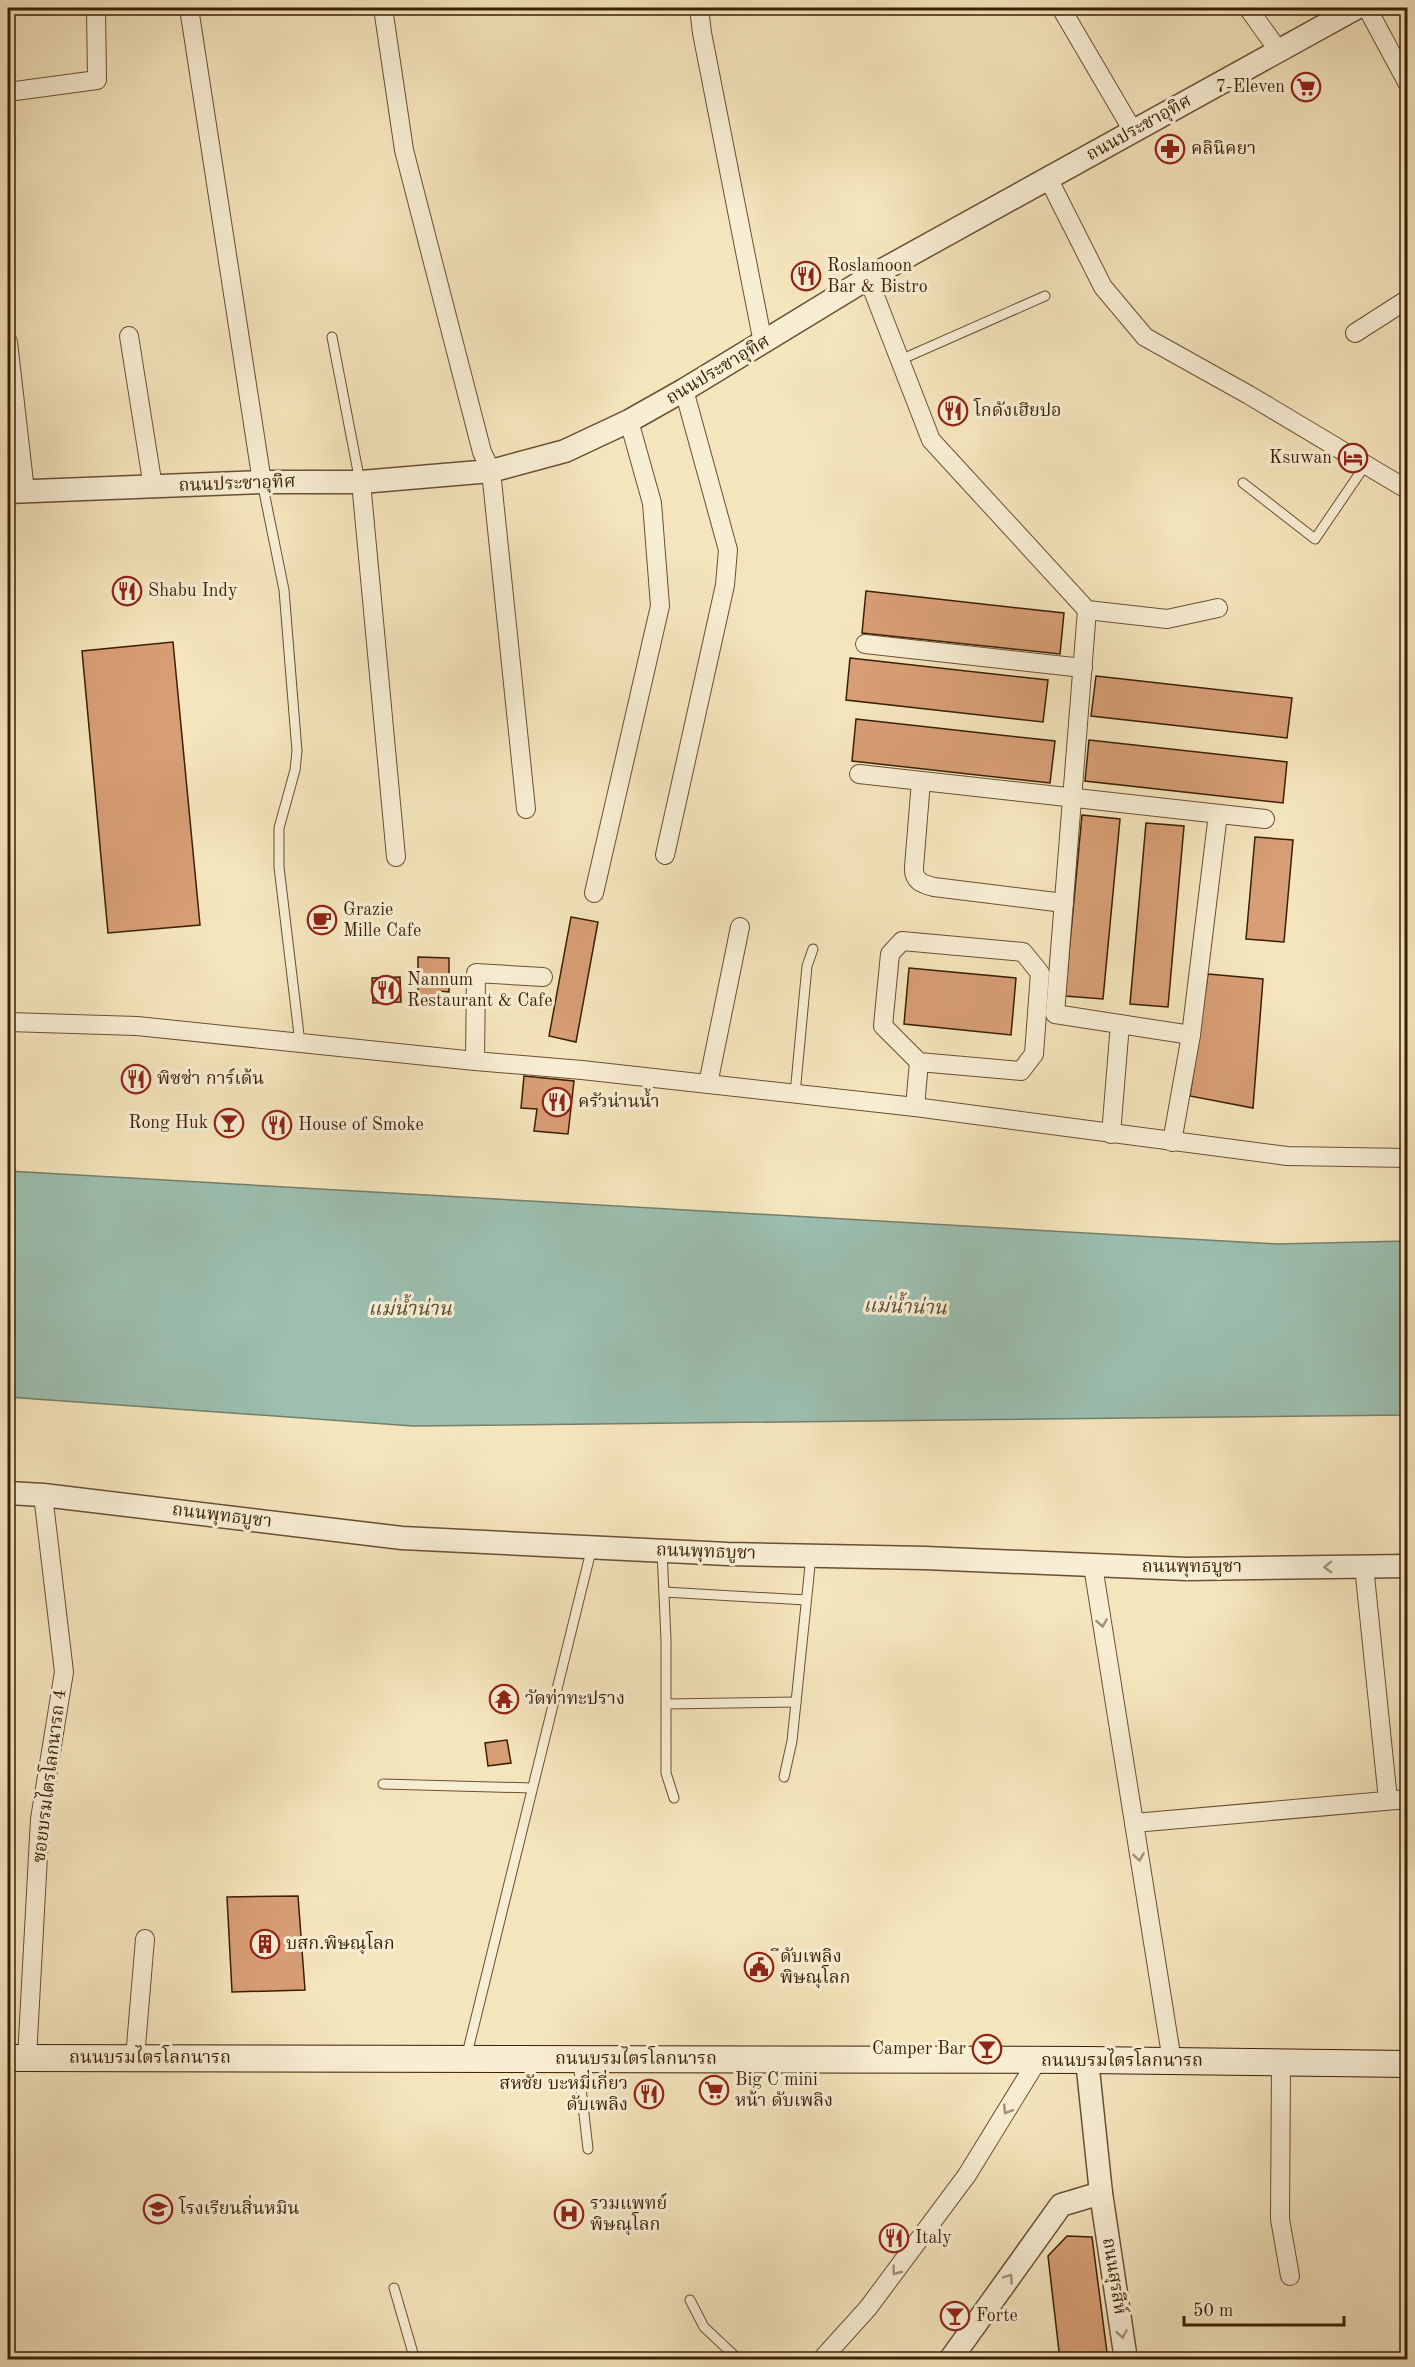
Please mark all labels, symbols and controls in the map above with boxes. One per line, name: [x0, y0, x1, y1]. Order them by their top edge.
supermarket icon: 7-Eleven: [1290, 71, 1322, 103]
place label: 7-Eleven: [1216, 78, 1285, 96]
street label: ถนนประชาอุทิศ: [1083, 92, 1196, 166]
pharmacy icon: คลินิคยา: [1154, 133, 1186, 165]
place label: คลินิคยา: [1191, 140, 1256, 158]
place label: Roslamoon Bar & Bistro: [827, 257, 928, 296]
restaurant icon: Roslamoon Bar & Bistro: [790, 260, 822, 292]
street label: ถนนประชาอุทิศ: [663, 332, 774, 410]
restaurant icon: โกดังเฮียปอ: [937, 395, 969, 427]
place label: โกดังเฮียปอ: [973, 397, 1062, 420]
hotel icon: Ksuwan: [1337, 442, 1369, 474]
place label: Ksuwan: [1269, 449, 1332, 467]
street label: ถนนประชาอุทิศ: [178, 473, 296, 497]
restaurant icon: Shabu Indy: [111, 575, 143, 607]
place label: Shabu Indy: [148, 582, 238, 600]
place label: Grazie Mille Cafe: [343, 901, 421, 940]
cafe icon: Grazie Mille Cafe: [306, 904, 338, 936]
place label: Nannum Restaurant & Cafe: [407, 971, 552, 1010]
restaurant icon: Nannum Restaurant & Cafe: [370, 974, 402, 1006]
restaurant icon: พิซซ่า การ์เด้น: [120, 1063, 152, 1095]
place label: พิซซ่า การ์เด้น: [157, 1067, 264, 1088]
restaurant icon: ครัวน่านน้ำ: [541, 1086, 573, 1118]
place label: ครัวน่านน้ำ: [578, 1087, 660, 1111]
bar icon: Rong Huk: [213, 1107, 245, 1139]
restaurant icon: House of Smoke: [261, 1109, 293, 1141]
place label: Rong Huk: [129, 1114, 208, 1132]
place label: House of Smoke: [298, 1116, 424, 1134]
water label: แม่น้ำน่าน: [863, 1290, 948, 1319]
water label: แม่น้ำน่าน: [368, 1293, 453, 1320]
street label: ถนนพุทธบูชา: [171, 1501, 273, 1533]
street label: ถนนพุทธบูชา: [655, 1541, 756, 1565]
street label: ถนนพุทธบูชา: [1142, 1558, 1242, 1578]
one-way arrow: [1324, 1561, 1333, 1573]
one-way arrow: [1095, 1618, 1108, 1628]
temple icon: วัดท่าทะปราง: [488, 1683, 520, 1715]
street label: ซอยบรมไตรโลกนารถ 4: [25, 1688, 70, 1864]
place label: วัดท่าทะปราง: [525, 1688, 625, 1708]
one-way arrow: [1133, 1853, 1145, 1862]
building icon: บสก.พิษณุโลก: [249, 1928, 281, 1960]
place label: บสก.พิษณุโลก: [286, 1930, 395, 1955]
place label: ีดับเพลิง พิษณุโลก: [770, 1947, 851, 1989]
public building icon: ีดับเพลิง พิษณุโลก: [743, 1951, 775, 1983]
bar icon: Camper Bar: [971, 2033, 1003, 2065]
place label: Camper Bar: [872, 2040, 967, 2058]
street label: ถนนบรมไตรโลกนารถ: [69, 2044, 231, 2067]
street label: ถนนบรมไตรโลกนารถ: [555, 2045, 717, 2068]
street label: ถนนบรมไตรโลกนารถ: [1041, 2047, 1203, 2070]
place label: สหชัย บะหมี่เกี่ยว ดับเพลิง: [499, 2069, 628, 2114]
place label: Big C mini หน้า ดับเพลิง: [735, 2071, 833, 2110]
supermarket icon: Big C mini หน้า ดับเพลิง: [698, 2074, 730, 2106]
restaurant icon: สหชัย บะหมี่เกี่ยว ดับเพลิง: [633, 2078, 665, 2110]
one-way arrow: [1002, 2104, 1014, 2114]
place label: รวมแพทย์ พิษณุโลก: [590, 2192, 667, 2236]
school or university icon: โรงเรียนสิ่นหมิน: [142, 2193, 174, 2225]
place label: โรงเรียนสิ่นหมิน: [178, 2194, 299, 2218]
hospital icon: รวมแพทย์ พิษณุโลก: [553, 2198, 585, 2230]
restaurant icon: Italy: [878, 2222, 910, 2254]
place label: Italy: [915, 2229, 952, 2247]
street label: ถนนสุรสีห์: [1097, 2236, 1132, 2316]
one-way arrow: [892, 2264, 903, 2275]
one-way arrow: [1002, 2273, 1013, 2284]
scale bar: [1184, 2289, 1344, 2327]
bar icon: Forte: [939, 2300, 971, 2332]
text: 50 m: [1193, 2302, 1233, 2320]
place label: Forte: [976, 2307, 1018, 2325]
one-way arrow: [1116, 2329, 1128, 2338]

